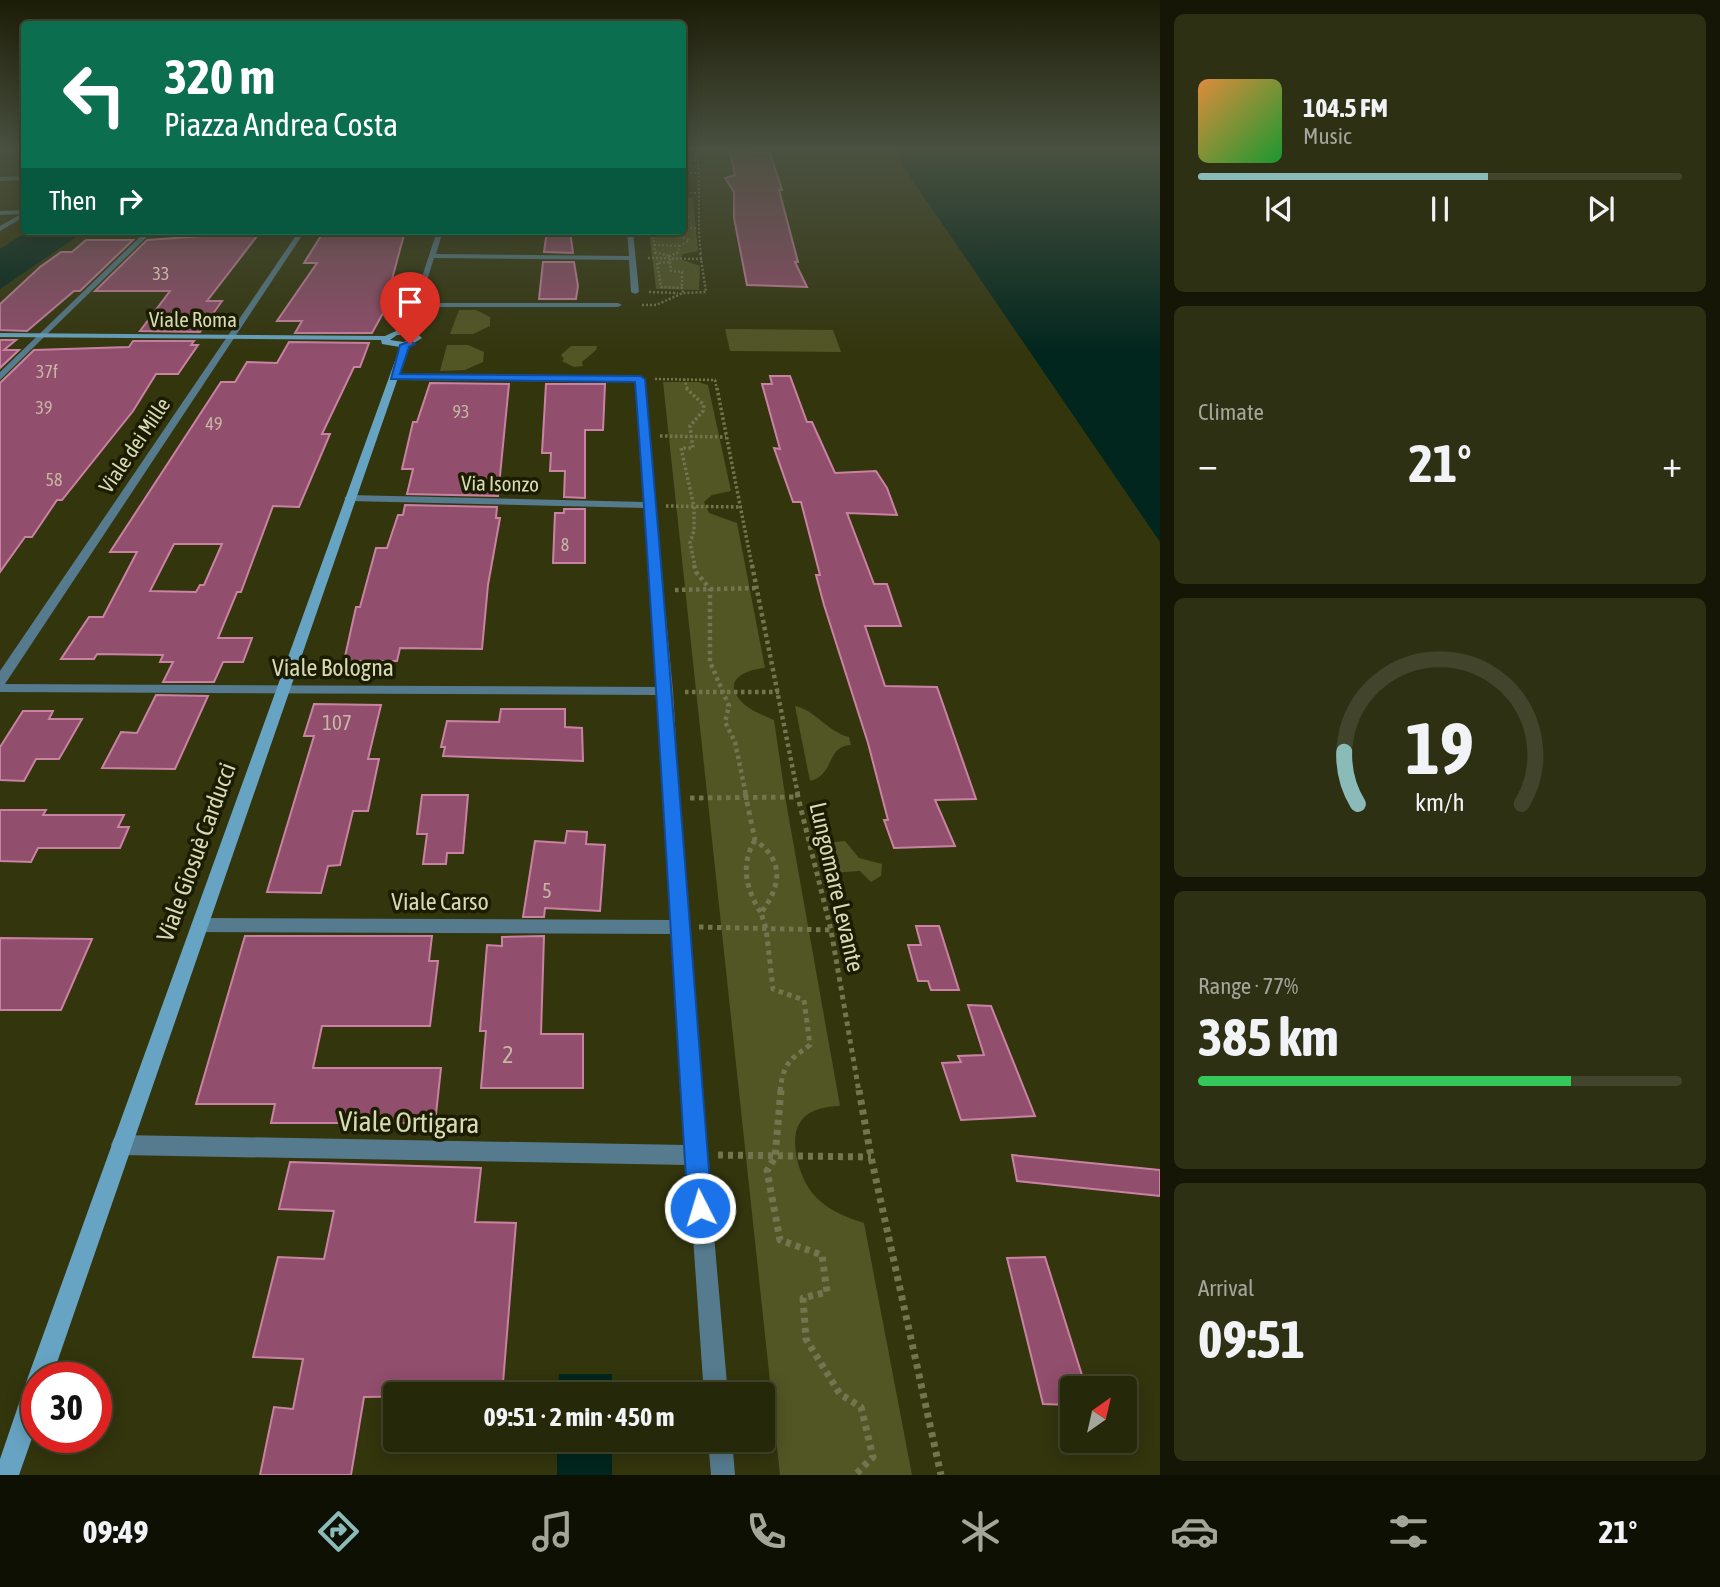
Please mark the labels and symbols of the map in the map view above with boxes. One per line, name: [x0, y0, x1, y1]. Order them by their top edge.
house number: 33: [153, 263, 169, 284]
pin: [380, 272, 440, 344]
street label: Viale Roma: [149, 307, 237, 331]
house number: 37f: [36, 361, 58, 382]
street label: Viale dei Mille: [94, 393, 174, 497]
house number: 39: [36, 397, 52, 418]
house number: 93: [453, 401, 469, 422]
house number: 49: [206, 413, 222, 434]
house number: 58: [46, 469, 62, 490]
street label: Via Isonzo: [461, 470, 539, 496]
house number: 8: [561, 534, 569, 555]
street label: Viale Bologna: [272, 654, 394, 681]
house number: 107: [322, 710, 352, 734]
street label: Viale Giosuè Carducci: [151, 759, 241, 945]
street label: Lungomare Levante: [804, 800, 870, 974]
house number: 5: [542, 878, 552, 902]
street label: Viale Carso: [391, 888, 489, 915]
house number: 2: [502, 1041, 514, 1068]
street label: Viale Ortigara: [338, 1105, 480, 1139]
position arrow: [663, 1171, 737, 1245]
speed limit sign: 30: [21, 1362, 112, 1453]
north arrow: [1060, 1376, 1138, 1452]

